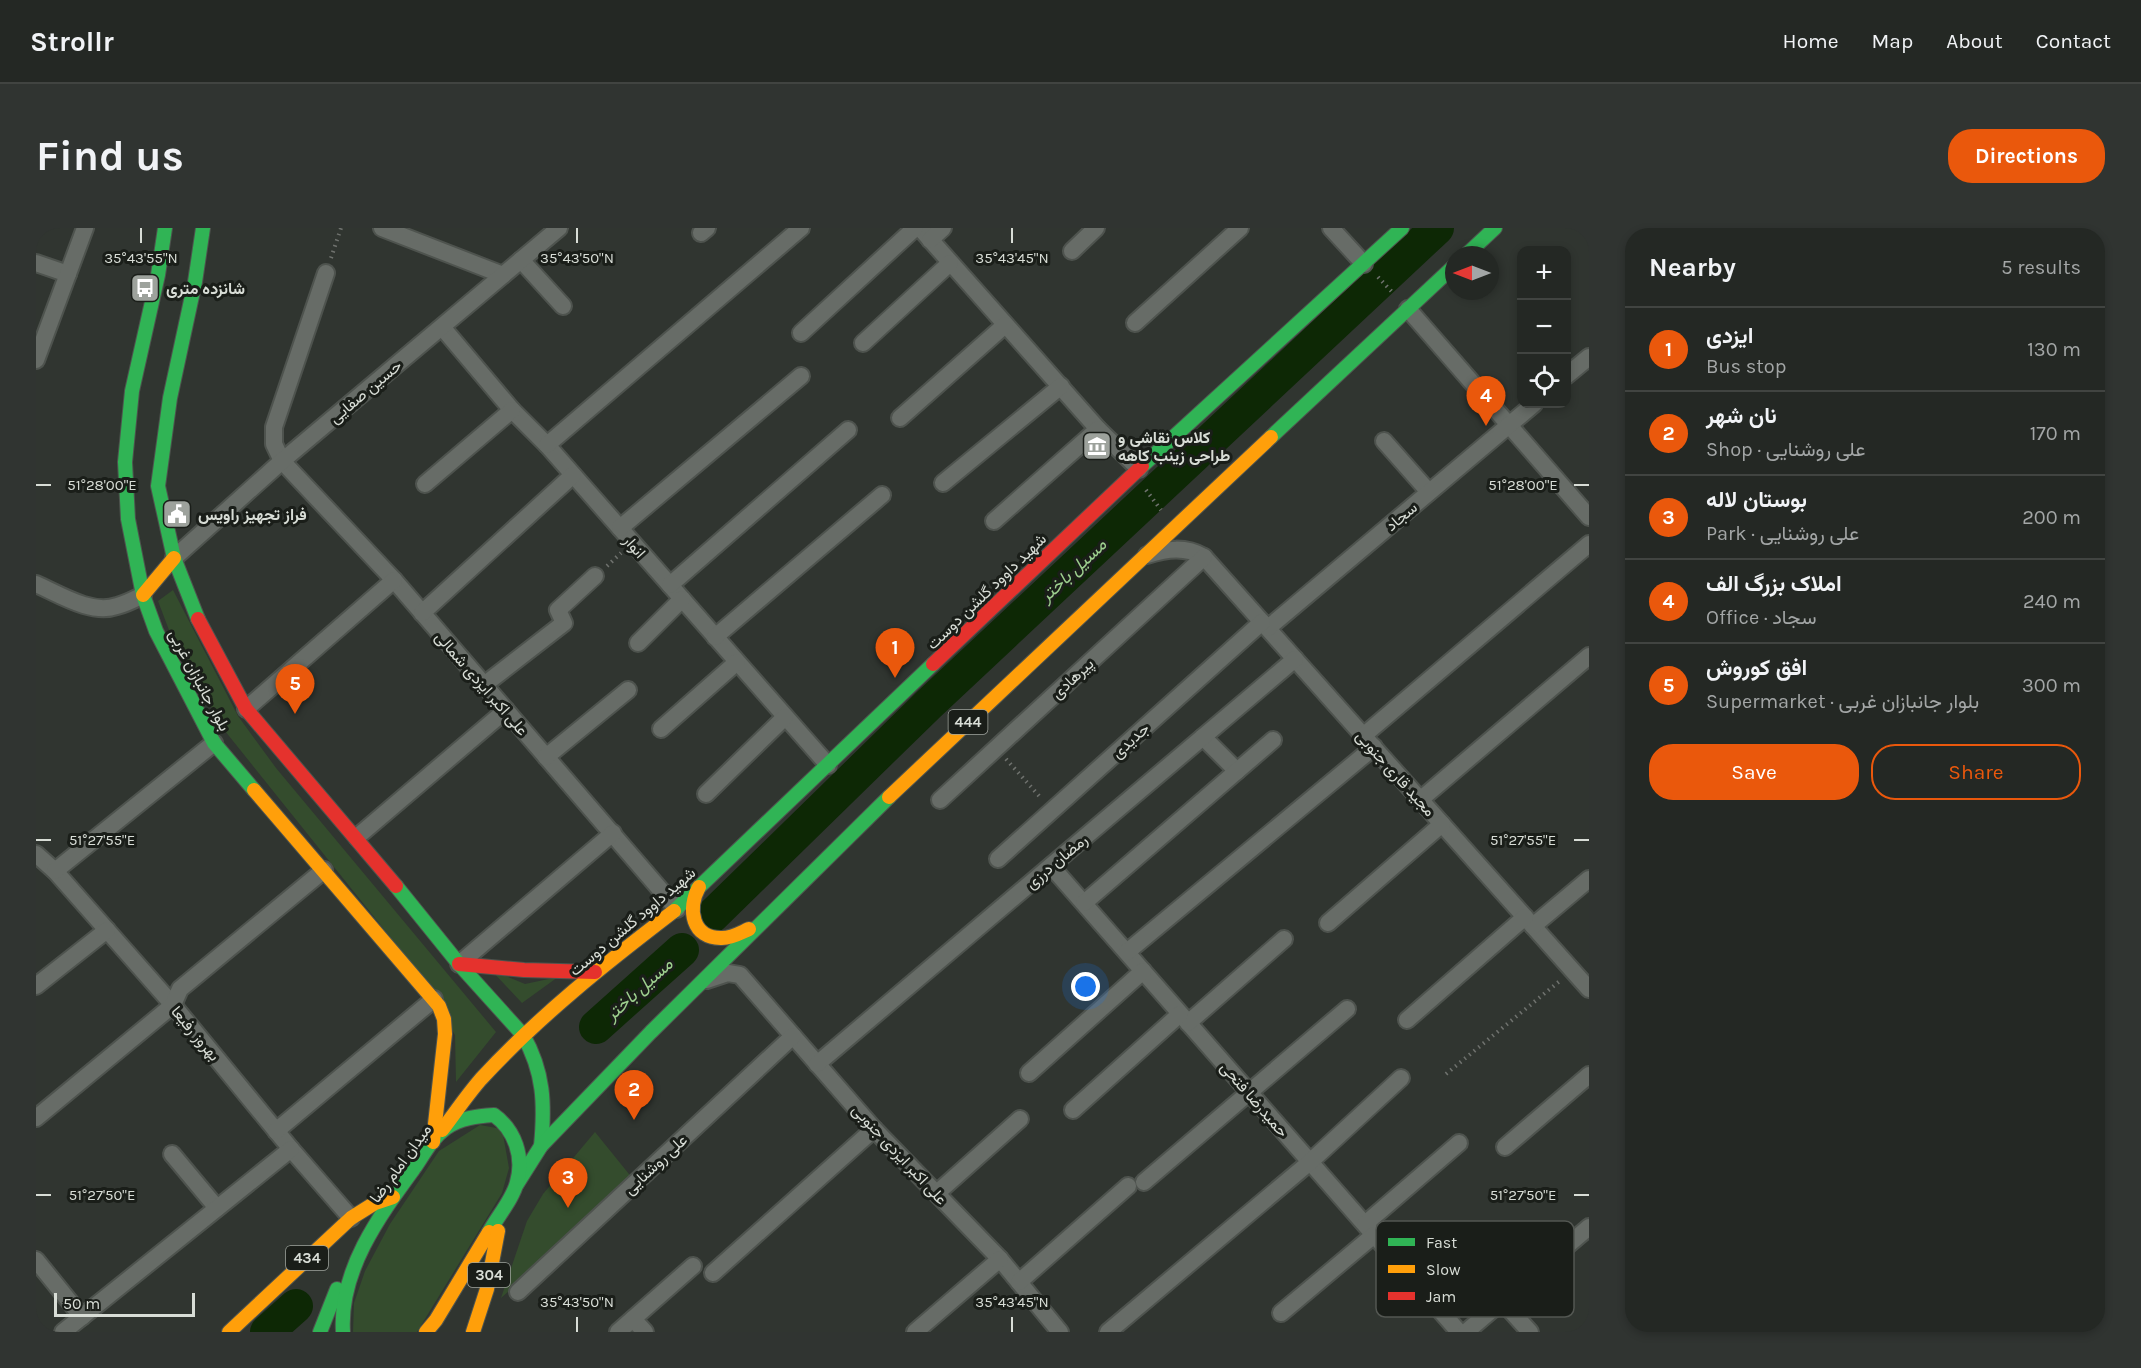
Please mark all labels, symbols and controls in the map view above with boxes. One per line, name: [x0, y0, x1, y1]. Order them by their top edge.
text: Strollr: [30, 25, 114, 58]
text: Home: [1783, 29, 1839, 53]
text: Map: [1872, 29, 1913, 53]
text: About: [1946, 29, 2003, 53]
text: Contact: [2036, 29, 2111, 53]
button: Directions: [1948, 129, 2105, 183]
text: Find us: [36, 131, 184, 181]
north arrow: [1445, 246, 1499, 300]
map controls: [1517, 246, 1571, 408]
button: +: [1517, 246, 1571, 300]
text: 35°43'55"N: [104, 249, 178, 267]
text: 35°43'50"N: [540, 249, 614, 267]
text: 35°43'45"N: [975, 249, 1049, 267]
text: Nearby: [1649, 252, 1736, 283]
text: 5 results: [2001, 256, 2081, 279]
bus stop icon: شانزده متری: [129, 272, 161, 304]
place label: شانزده متری: [166, 279, 245, 299]
button: −: [1517, 300, 1571, 354]
text: ایزدی: [1706, 323, 1753, 349]
text: 1: [1665, 338, 1672, 361]
text: 130 m: [2027, 338, 2081, 361]
button: locate: [1517, 354, 1571, 408]
street label: حسین صفایی: [325, 355, 406, 428]
text: Bus stop: [1706, 355, 1786, 378]
pin: 4: [1466, 376, 1506, 426]
text: نان شهر: [1706, 403, 1777, 429]
text: 2: [1662, 422, 1675, 445]
text: 170 m: [2030, 422, 2081, 445]
place label: کلاس نقاشی و طراحی زینب کاهه: [1118, 428, 1230, 466]
museum icon: کلاس نقاشی و طراحی زینب کاهه: [1081, 430, 1113, 462]
text: Shop · علی روشنایی: [1706, 438, 1866, 461]
text: 51°28'00"E: [67, 476, 137, 494]
text: 51°28'00"E: [1488, 476, 1558, 494]
text: بوستان لاله: [1706, 487, 1807, 513]
public building icon: فراز تجهیز راویس: [161, 498, 193, 530]
street label: سجاد: [1382, 498, 1421, 535]
place label: فراز تجهیز راویس: [198, 505, 307, 525]
text: 3: [1662, 506, 1675, 529]
text: 200 m: [2022, 506, 2081, 529]
text: Park · علی روشنایی: [1706, 522, 1859, 545]
street label: شهید داوود گلشن دوست: [923, 529, 1051, 654]
street label: انوار: [618, 530, 650, 562]
water label: مسیل باختر: [1034, 533, 1111, 607]
text: املاک بزرگ الف: [1706, 571, 1842, 597]
text: 4: [1663, 590, 1674, 613]
text: 240 m: [2023, 590, 2081, 613]
text: Office · سجاد: [1706, 606, 1816, 629]
street label: بلوار جانبازان غربی: [164, 626, 234, 735]
street label: علی اکبر ایزدی شمالی: [430, 627, 532, 740]
pin: 1: [876, 628, 914, 678]
street label: پیرهادی: [1047, 654, 1099, 704]
text: افق کوروش: [1706, 655, 1807, 681]
pin: 5: [276, 664, 314, 714]
text: 5: [1663, 674, 1674, 697]
text: 300 m: [2022, 674, 2081, 697]
text: Supermarket · بلوار جانبازان غربی: [1706, 690, 1979, 713]
road number: 444: [948, 710, 988, 734]
street label: جدیدی: [1108, 718, 1154, 763]
street label: مجید قاری جنوبی: [1351, 726, 1439, 821]
button: Save: [1649, 744, 1859, 800]
button: Share: [1871, 744, 2081, 800]
street label: رمضان درزی: [1021, 830, 1092, 894]
text: 51°27'55"E: [69, 831, 135, 849]
text: 51°27'55"E: [1490, 831, 1556, 849]
street label: شهید داوود گلشن دوست: [565, 863, 700, 981]
water label: مسیل باختر: [600, 953, 678, 1026]
your location: [1071, 972, 1100, 1001]
street label: بهروز رفیعا: [166, 1002, 224, 1065]
street label: حمیدرضا فتحی: [1216, 1058, 1293, 1142]
pin: 2: [614, 1070, 654, 1120]
street label: علی اکبر ایزدی جنوبی: [847, 1100, 951, 1209]
street label: میدان امام رضا: [365, 1120, 436, 1207]
street label: علی روشنایی: [620, 1130, 692, 1199]
pin: 3: [548, 1158, 588, 1208]
text: 51°27'50"E: [69, 1186, 135, 1204]
text: 51°27'50"E: [1490, 1186, 1556, 1204]
legend: [1376, 1221, 1574, 1317]
text: Fast: [1426, 1233, 1457, 1252]
road number: 434: [286, 1246, 328, 1270]
text: Slow: [1426, 1260, 1461, 1279]
road number: 304: [468, 1263, 510, 1287]
text: Jam: [1426, 1287, 1456, 1306]
scale bar: [54, 1290, 195, 1318]
text: 35°43'50"N: [540, 1293, 614, 1311]
text: 35°43'45"N: [975, 1293, 1049, 1311]
text: 50 m: [63, 1294, 100, 1313]

